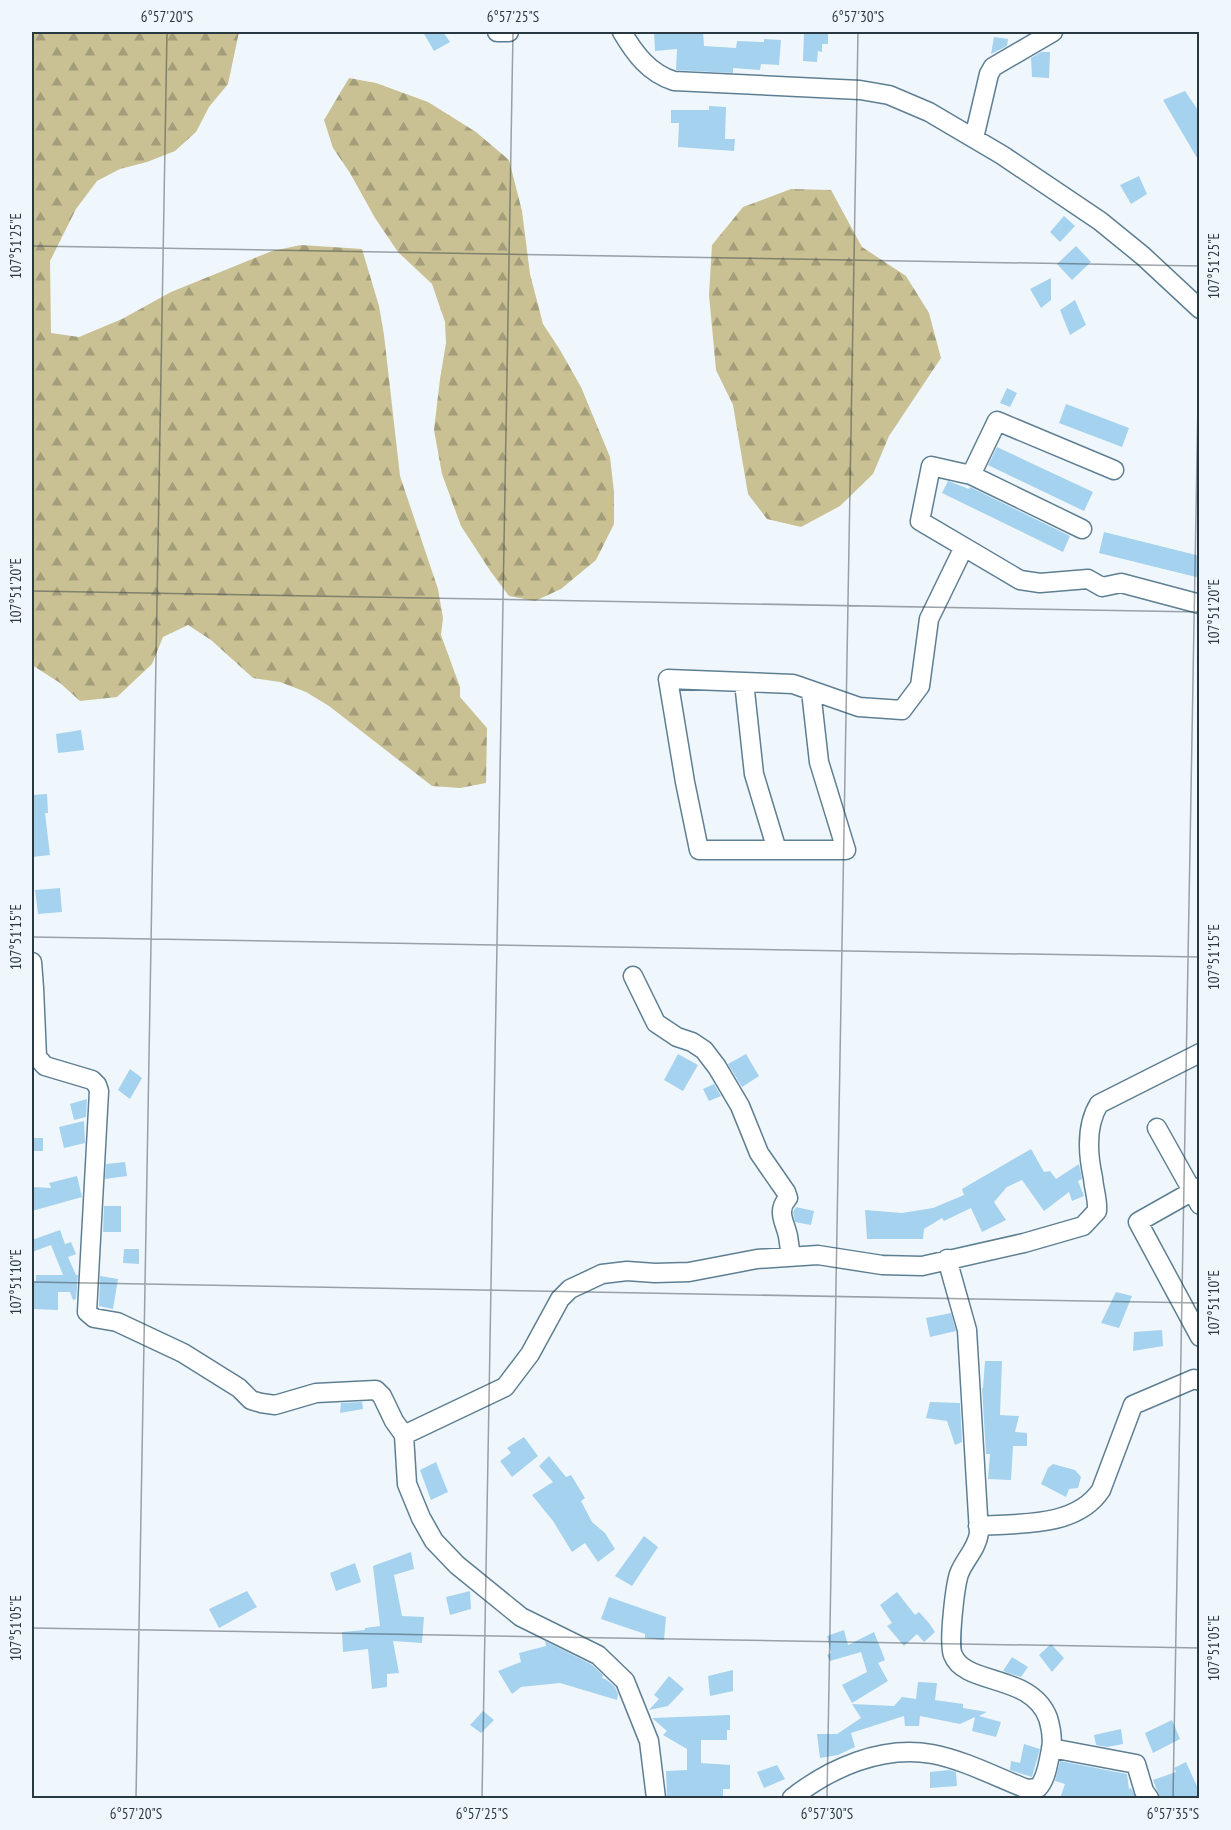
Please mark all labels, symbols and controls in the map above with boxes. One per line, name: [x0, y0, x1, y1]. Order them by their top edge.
text: 6°57'20"S: [141, 7, 193, 26]
text: 6°57'25"S: [487, 7, 539, 26]
text: 6°57'30"S: [832, 7, 884, 26]
text: 107°51'25"E: [6, 213, 25, 279]
text: 107°51'25"E: [1204, 233, 1223, 299]
text: 107°51'20"E: [6, 558, 25, 624]
text: 107°51'20"E: [1204, 579, 1223, 645]
text: 107°51'15"E: [6, 904, 25, 970]
text: 107°51'15"E: [1204, 924, 1223, 990]
text: 107°51'10"E: [6, 1249, 25, 1315]
text: 107°51'10"E: [1204, 1270, 1223, 1336]
text: 107°51'05"E: [6, 1595, 25, 1661]
text: 107°51'05"E: [1204, 1615, 1223, 1681]
text: 6°57'20"S: [110, 1804, 162, 1823]
text: 6°57'25"S: [456, 1804, 508, 1823]
text: 6°57'30"S: [801, 1804, 853, 1823]
text: 6°57'35"S: [1147, 1804, 1199, 1823]

